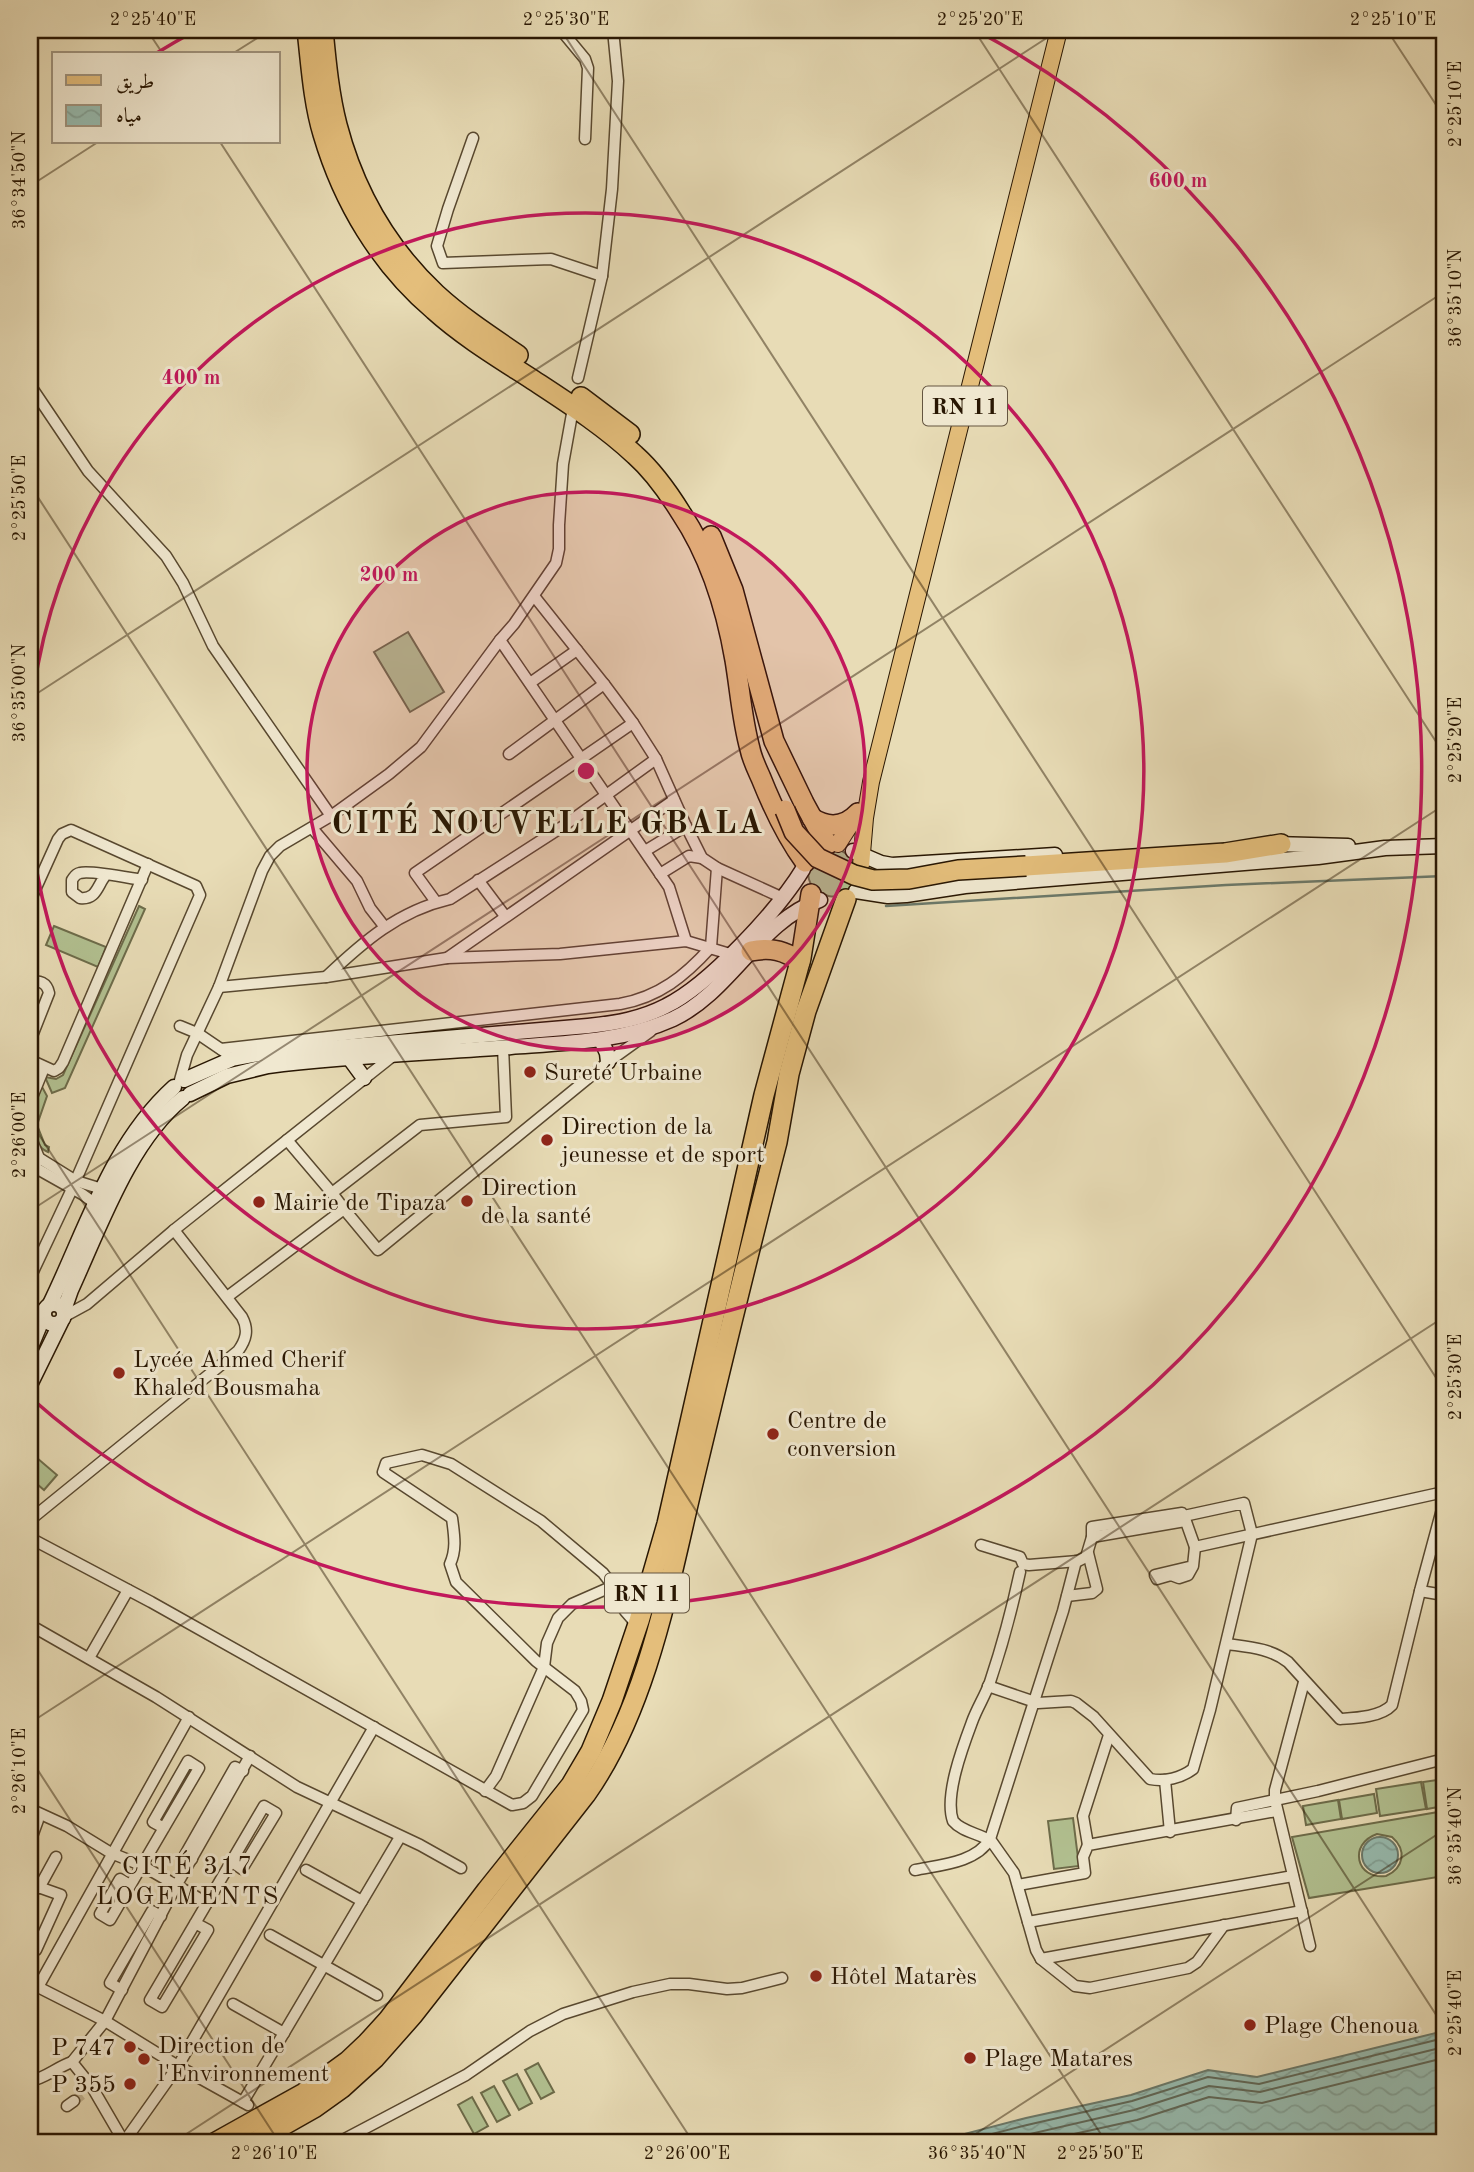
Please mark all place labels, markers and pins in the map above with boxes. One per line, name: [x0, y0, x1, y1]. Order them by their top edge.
centre of rings: [574, 759, 598, 783]
place label: Sureté Urbaine: [544, 1062, 702, 1086]
marker: Sureté Urbaine: [522, 1064, 538, 1080]
place label: Direction de la jeunesse et de sport: [560, 1116, 765, 1168]
marker: Direction de la jeunesse et de sport: [539, 1132, 555, 1148]
place label: Direction de la santé: [481, 1177, 591, 1229]
place label: Mairie de Tipaza: [273, 1192, 446, 1216]
marker: Direction de la santé: [459, 1193, 475, 1209]
marker: Mairie de Tipaza: [251, 1194, 267, 1210]
place label: Lycée Ahmed Cherif Khaled Bousmaha: [133, 1349, 346, 1401]
marker: Lycée Ahmed Cherif Khaled Bousmaha: [111, 1365, 127, 1381]
place label: Centre de conversion: [787, 1410, 897, 1462]
marker: Centre de conversion: [765, 1426, 781, 1442]
place label: Hôtel Matarès: [830, 1966, 977, 1990]
marker: Hôtel Matarès: [808, 1968, 824, 1984]
place label: Plage Chenoua: [1264, 2015, 1419, 2039]
marker: Plage Chenoua: [1242, 2017, 1258, 2033]
place label: Direction de l'Environnement: [158, 2035, 329, 2087]
place label: P 747: [51, 2037, 116, 2061]
marker: P 747: [122, 2039, 138, 2055]
place label: Plage Matares: [984, 2048, 1133, 2072]
marker: Plage Matares: [962, 2050, 978, 2066]
marker: Direction de l'Environnement: [136, 2051, 152, 2067]
place label: P 355: [51, 2074, 116, 2098]
marker: P 355: [122, 2076, 138, 2092]

